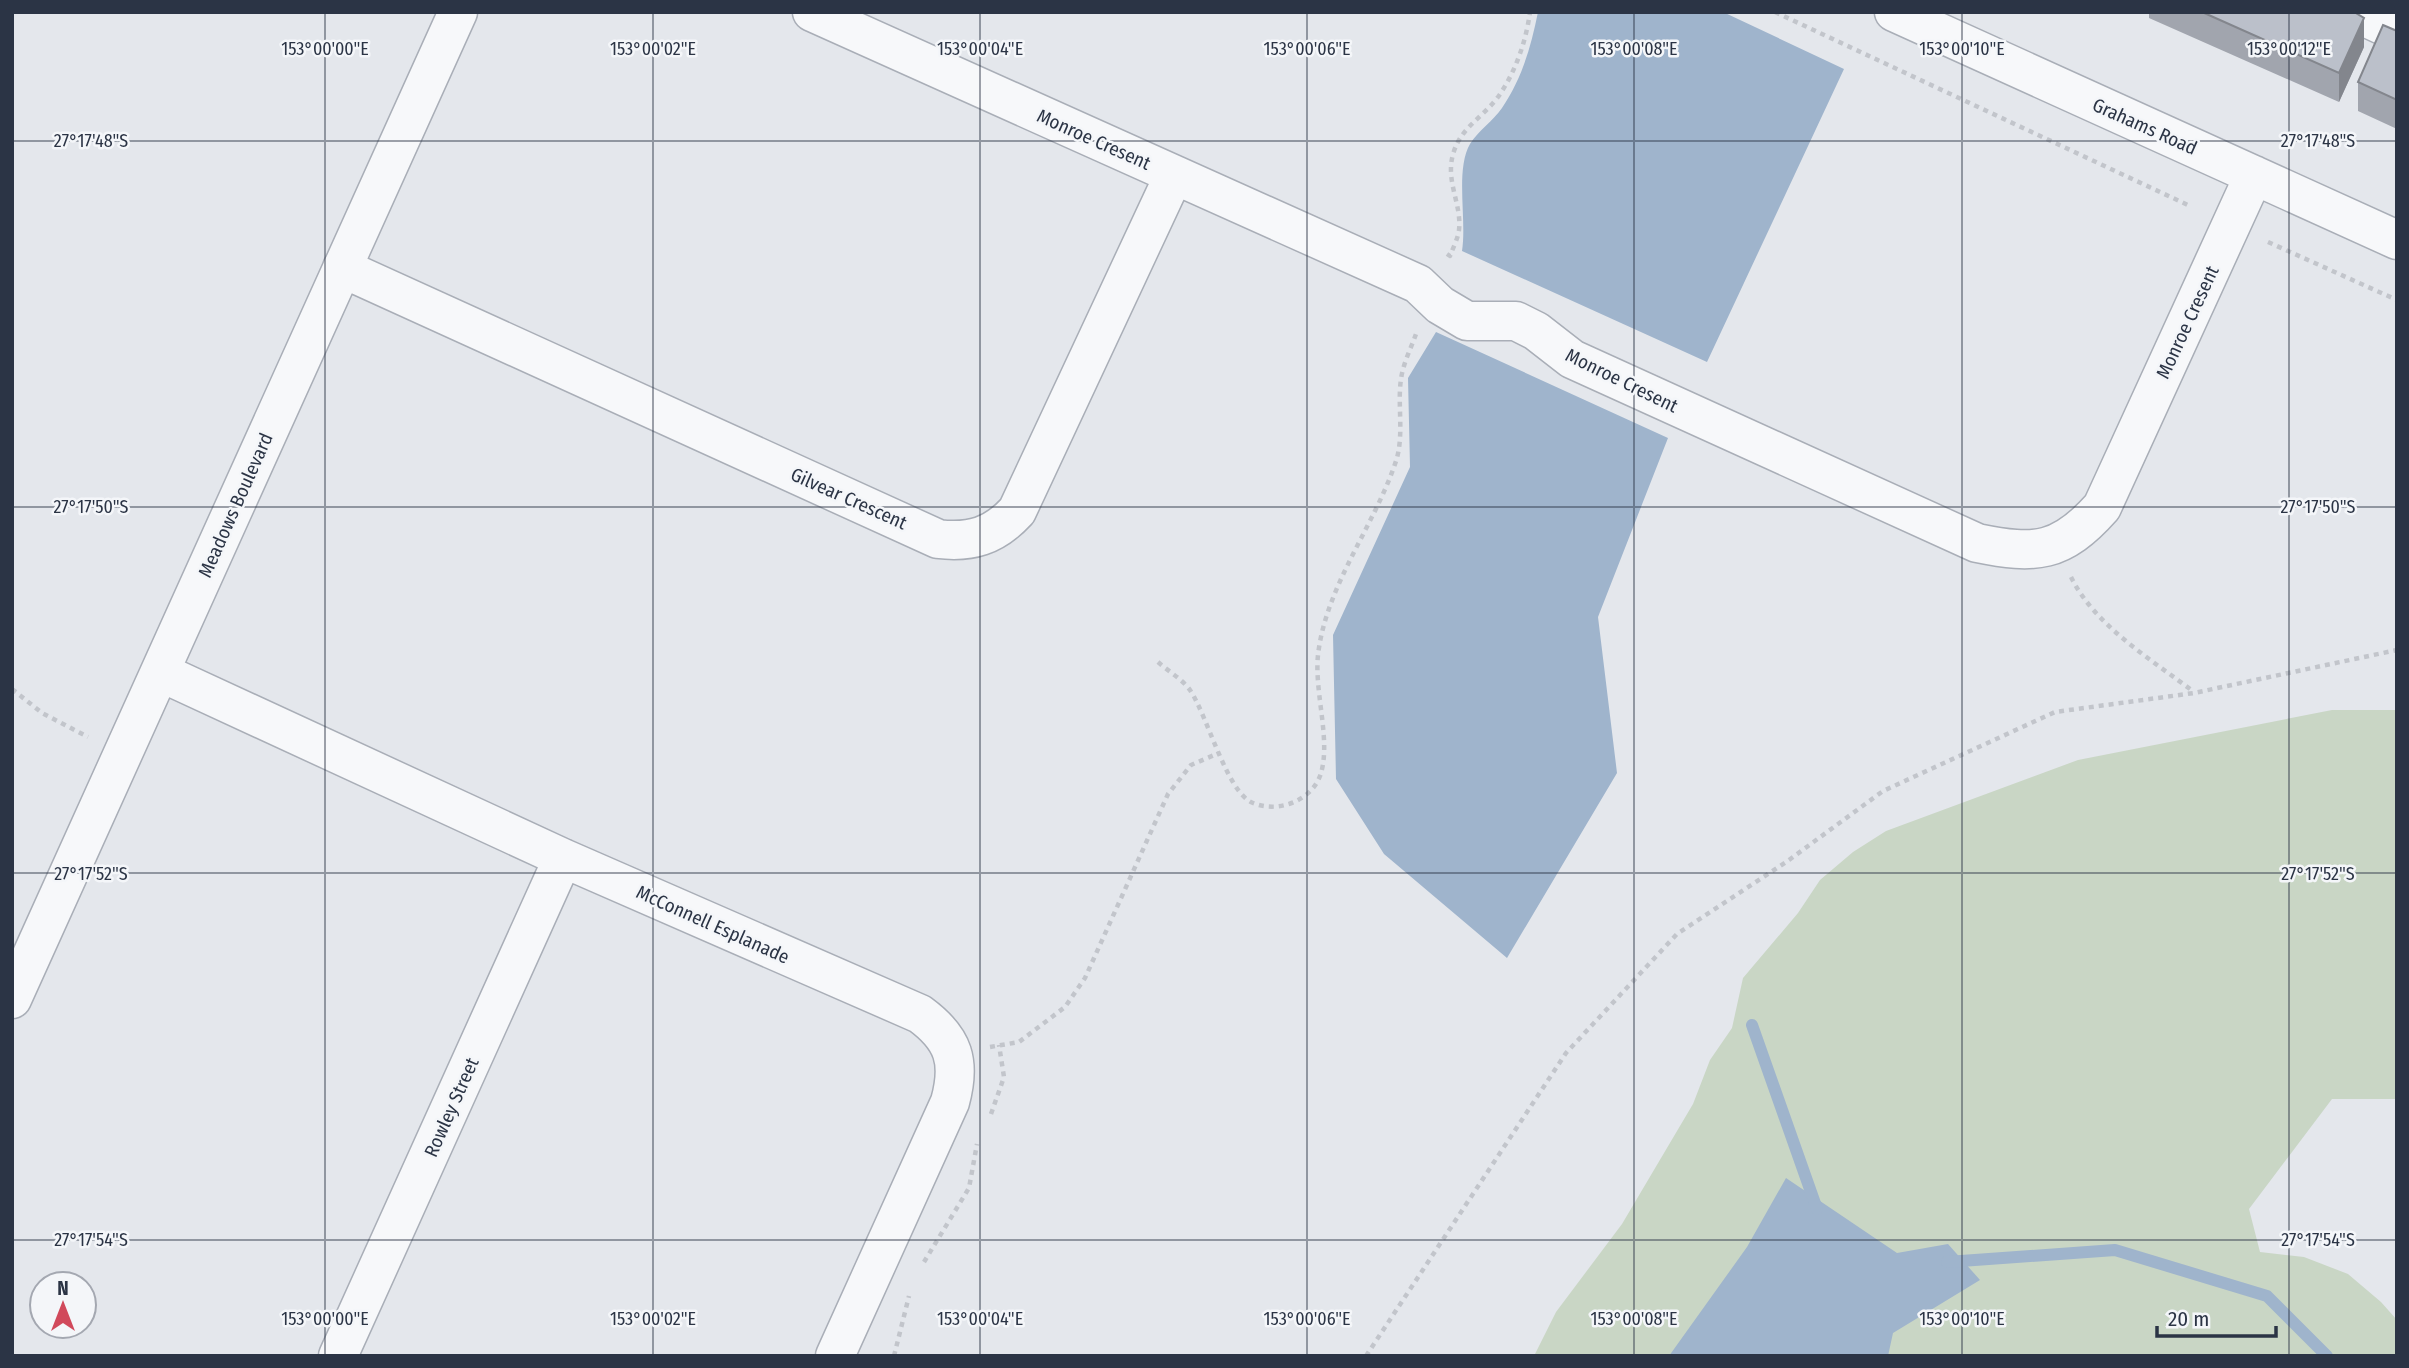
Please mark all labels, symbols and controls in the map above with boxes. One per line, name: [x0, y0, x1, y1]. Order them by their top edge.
text: 153°00'00"E: [281, 38, 369, 60]
text: 153°00'02"E: [610, 38, 696, 60]
text: 153°00'04"E: [937, 38, 1023, 60]
text: 153°00'06"E: [1264, 38, 1350, 60]
text: 153°00'08"E: [1590, 38, 1678, 60]
text: 153°00'10"E: [1919, 38, 2005, 60]
text: 153°00'12"E: [2247, 38, 2331, 60]
street label: Grahams Road: [2089, 93, 2201, 160]
street label: Monroe Cresent: [1033, 104, 1155, 175]
text: 27°17'48"S: [54, 130, 128, 152]
text: 27°17'48"S: [2281, 130, 2355, 152]
street label: Monroe Cresent: [2151, 261, 2224, 382]
street label: Monroe Cresent: [1562, 343, 1682, 418]
street label: Meadows Boulevard: [193, 429, 278, 581]
street label: Gilvear Crescent: [787, 463, 911, 535]
text: 27°17'50"S: [53, 496, 129, 518]
text: 27°17'50"S: [2280, 496, 2356, 518]
text: 27°17'52"S: [54, 863, 128, 885]
text: 27°17'52"S: [2281, 863, 2355, 885]
street label: McConnell Esplanade: [633, 880, 793, 969]
street label: Rowley Street: [419, 1053, 484, 1160]
text: 27°17'54"S: [54, 1229, 128, 1251]
text: 27°17'54"S: [2281, 1229, 2355, 1251]
north arrow: [28, 1270, 98, 1340]
text: N: [57, 1277, 69, 1300]
scale bar: [2157, 1294, 2276, 1338]
text: 20 m: [2168, 1306, 2209, 1332]
text: 153°00'00"E: [281, 1308, 369, 1330]
text: 153°00'02"E: [610, 1308, 696, 1330]
text: 153°00'04"E: [937, 1308, 1023, 1330]
text: 153°00'06"E: [1264, 1308, 1350, 1330]
text: 153°00'08"E: [1590, 1308, 1678, 1330]
text: 153°00'10"E: [1919, 1308, 2005, 1330]

